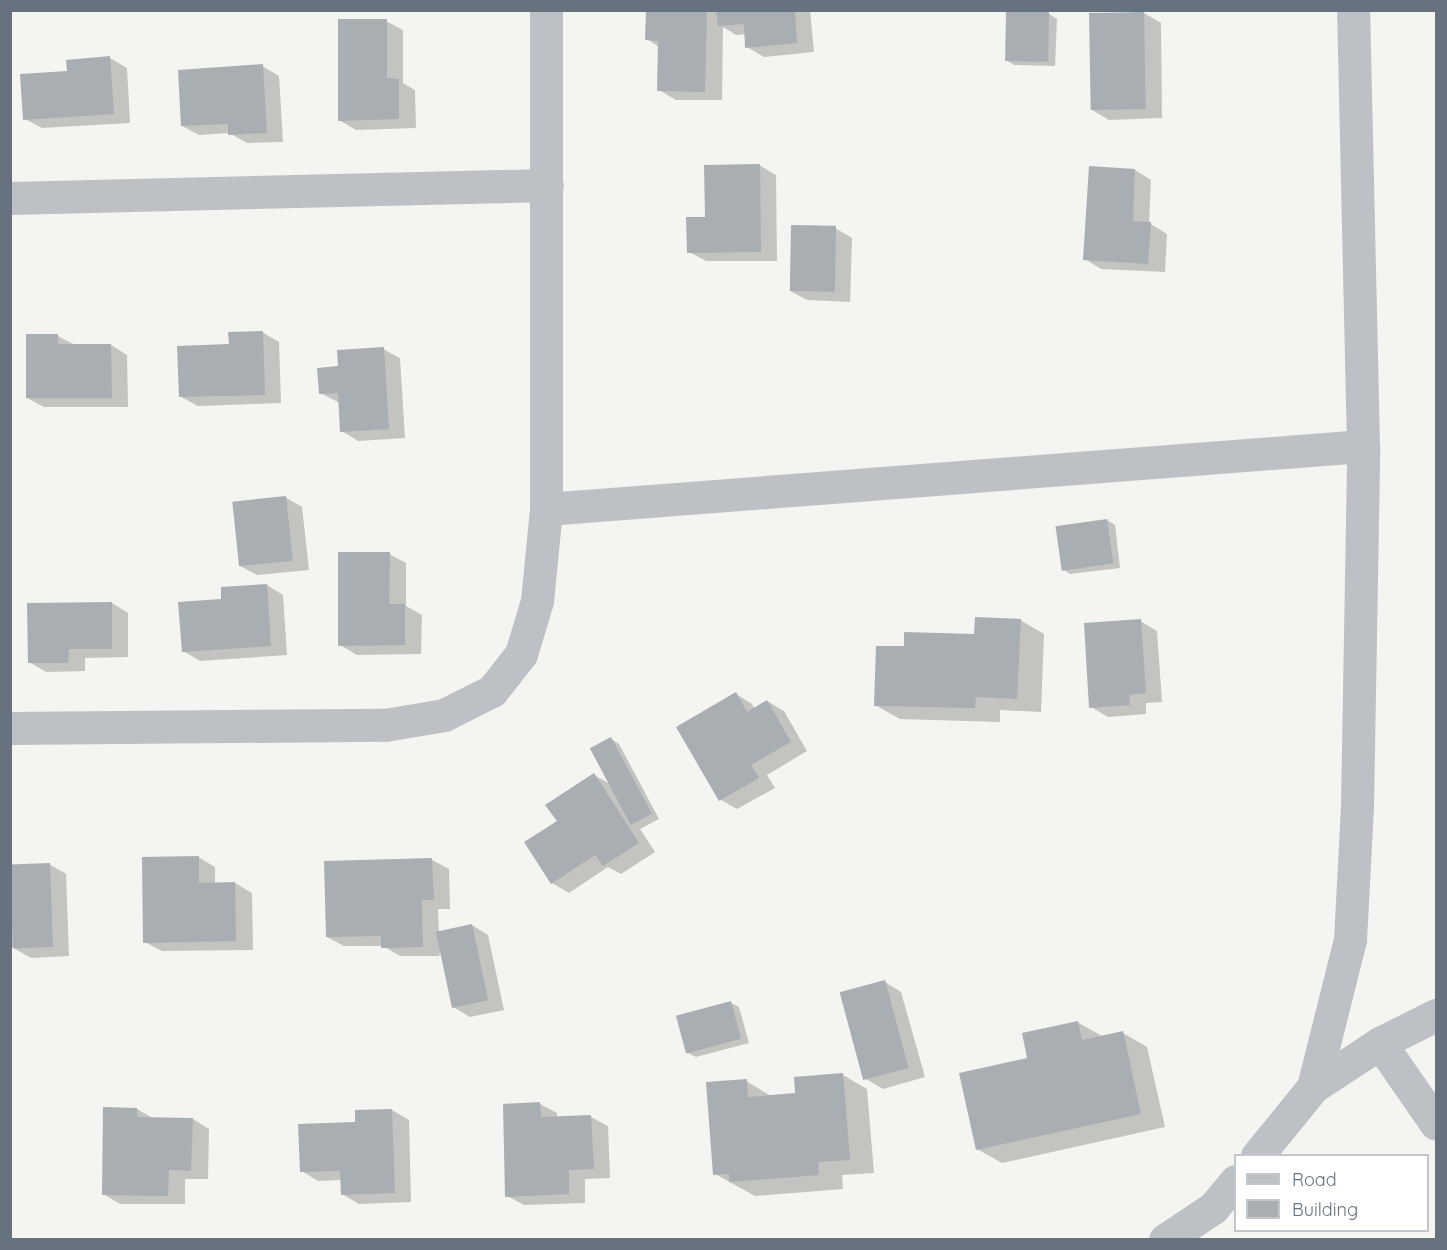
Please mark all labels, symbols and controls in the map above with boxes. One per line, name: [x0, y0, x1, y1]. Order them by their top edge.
legend: [1234, 1154, 1429, 1232]
text: Road: [1292, 1168, 1337, 1191]
text: Building: [1292, 1198, 1358, 1221]

